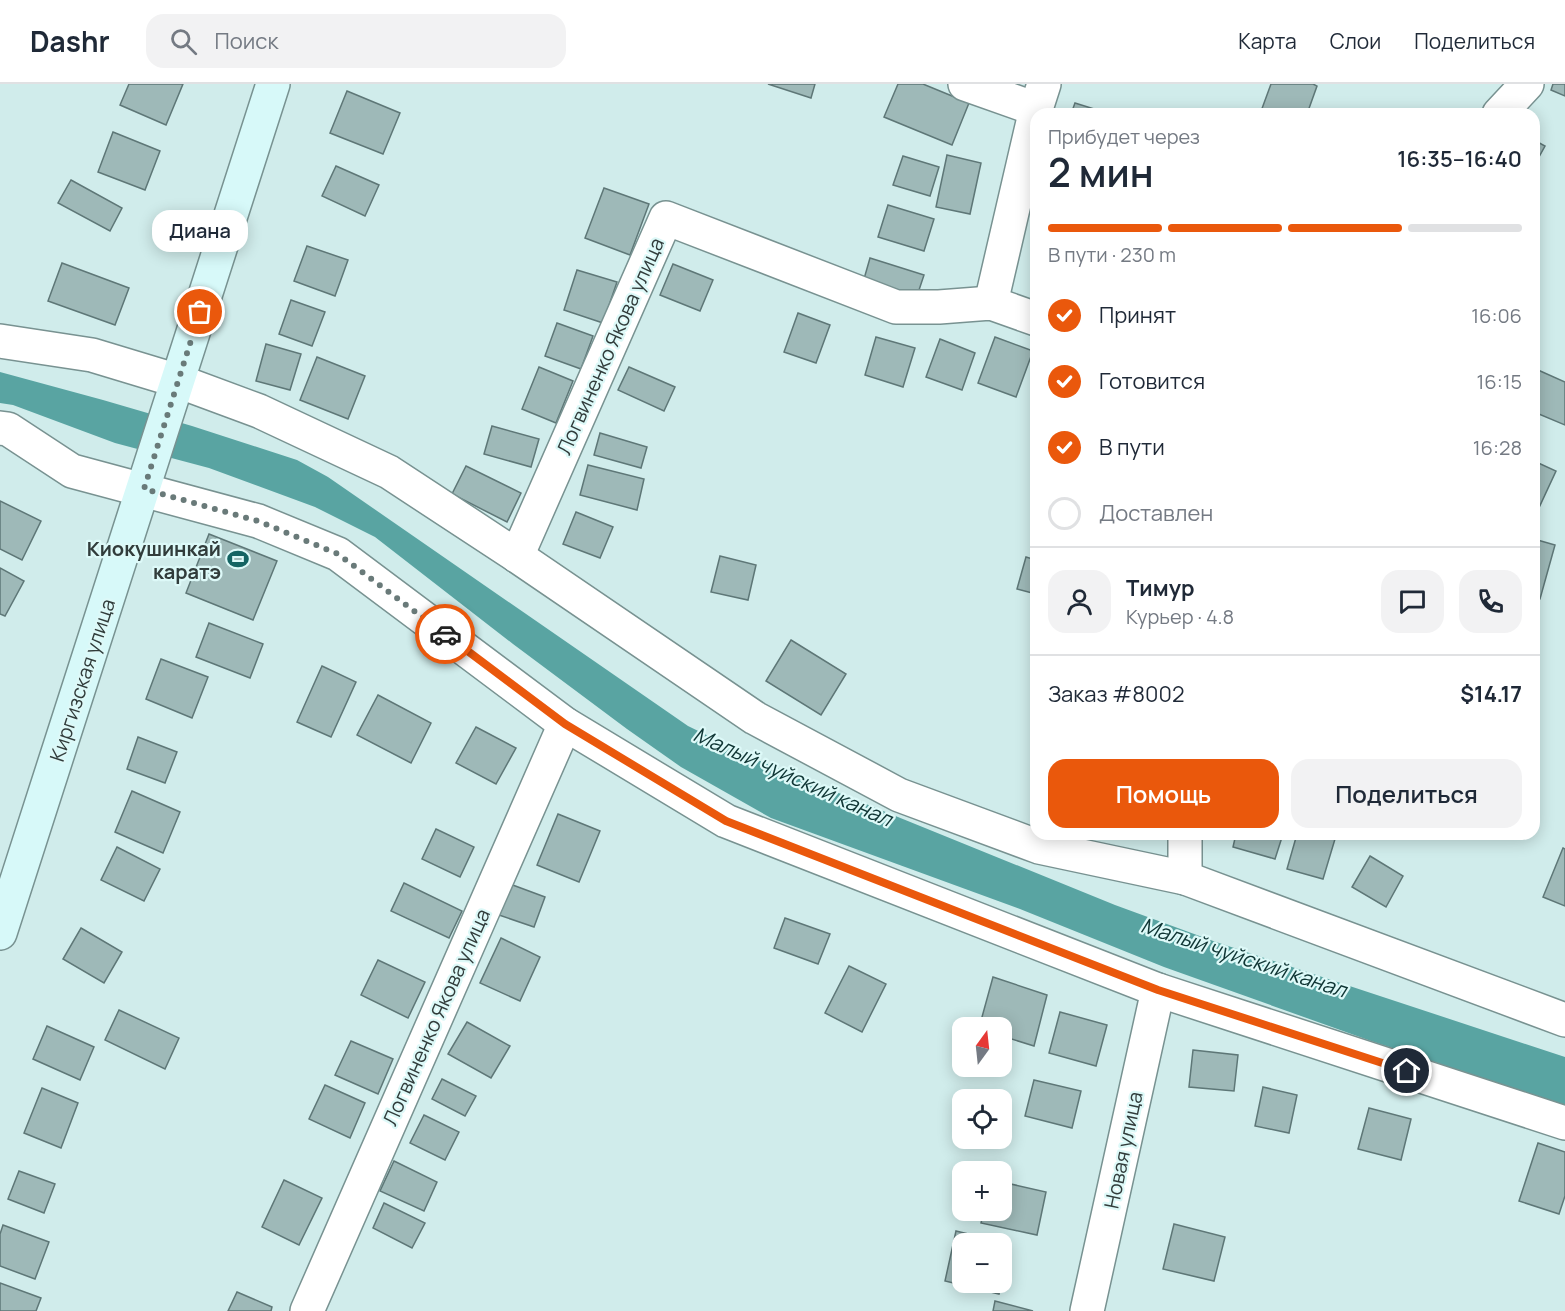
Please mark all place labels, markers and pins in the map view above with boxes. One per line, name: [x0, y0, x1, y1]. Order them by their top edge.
callout: Диана: [152, 210, 248, 252]
pin: [174, 286, 225, 337]
place label: Киокушинкай каратэ: [87, 535, 221, 585]
sports icon: Киокушинкай каратэ: [226, 547, 250, 571]
pin: [1381, 1045, 1432, 1096]

